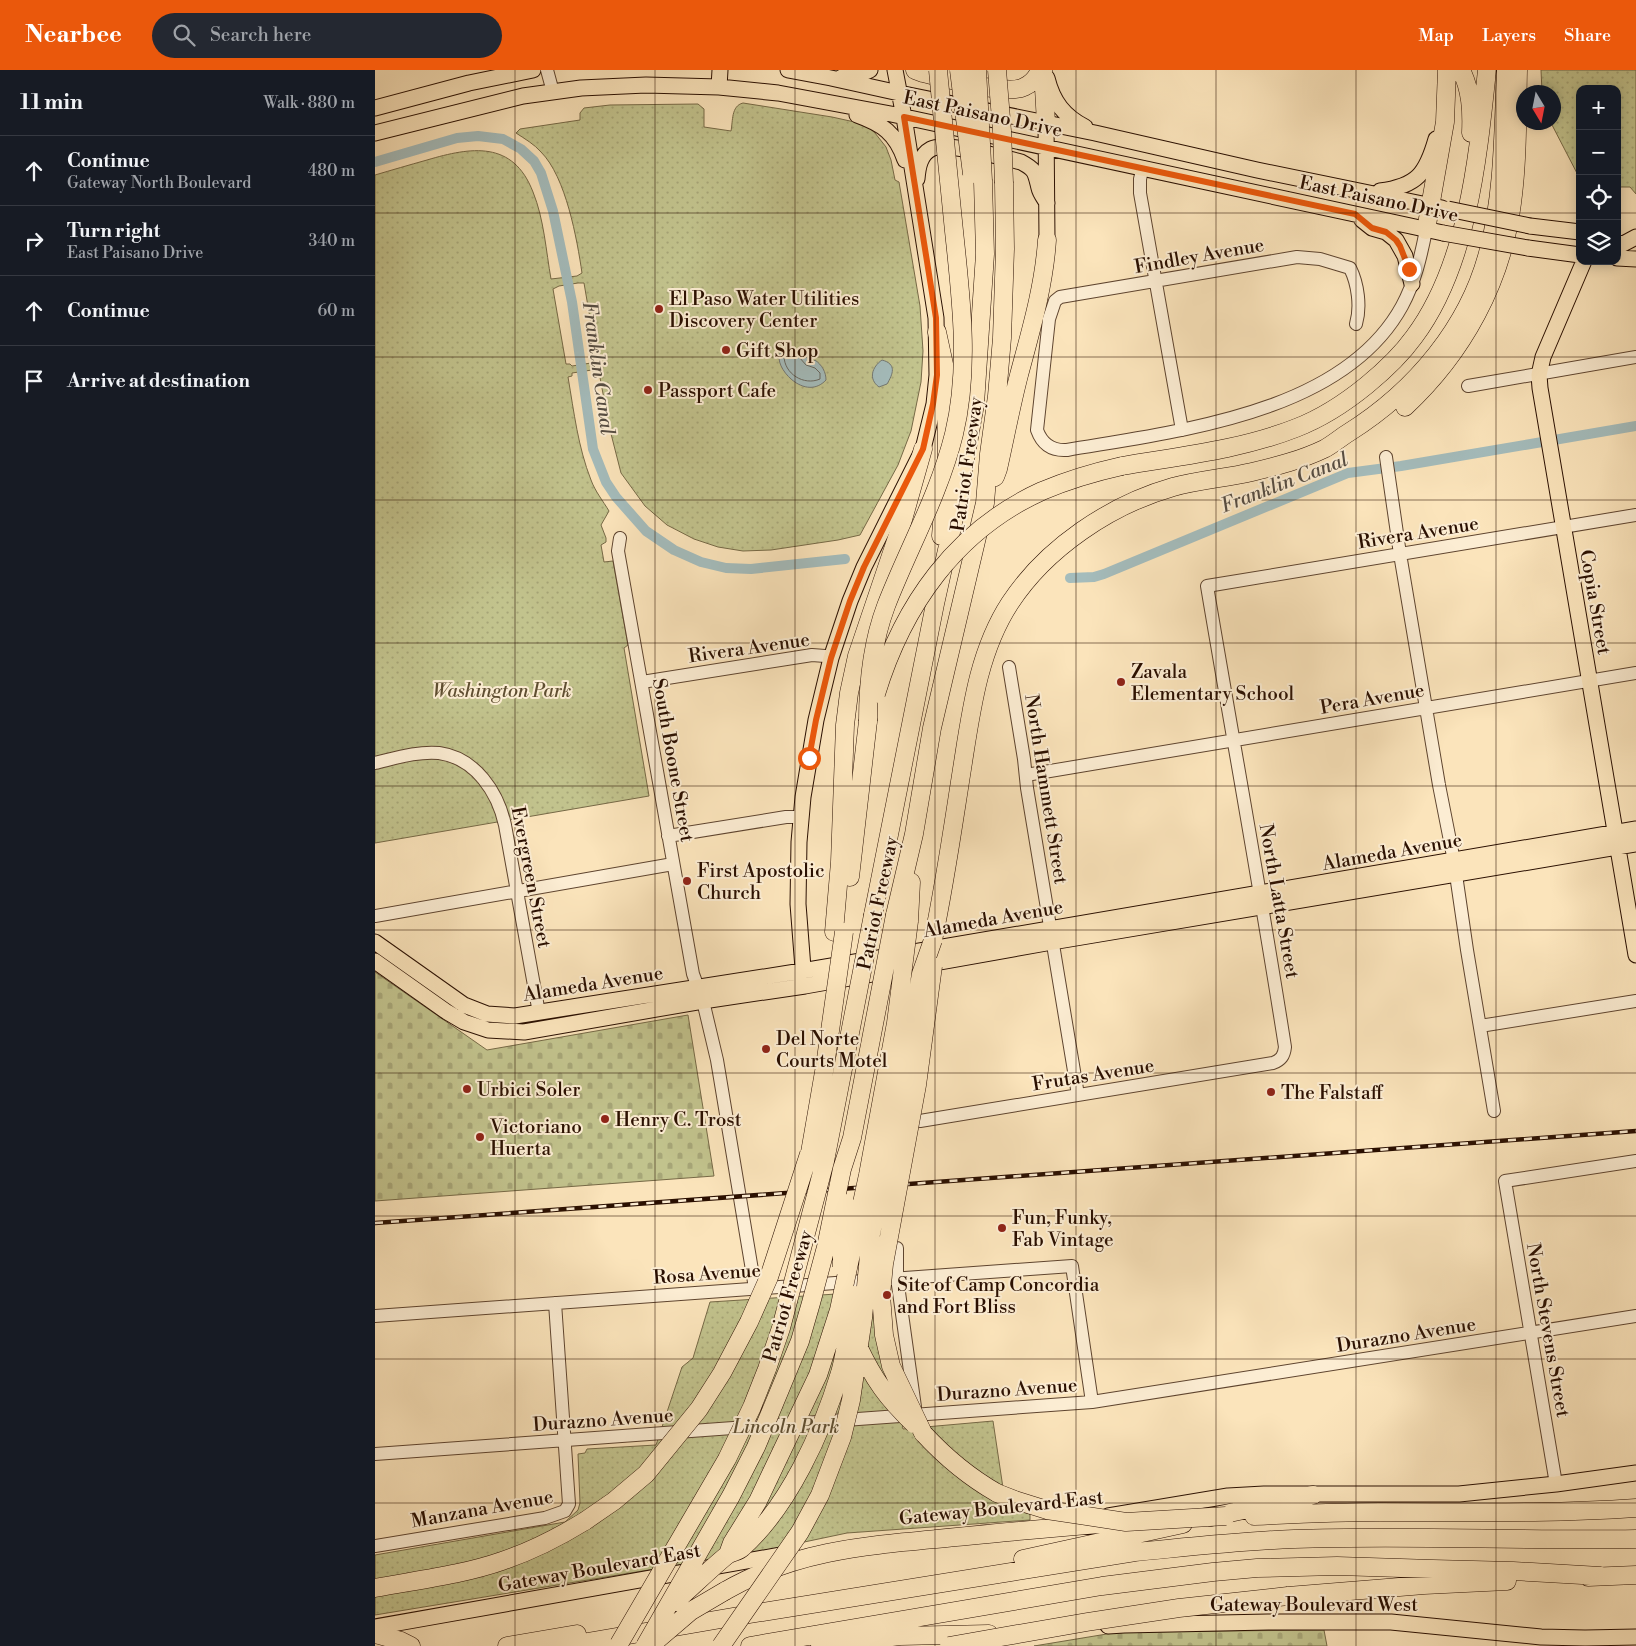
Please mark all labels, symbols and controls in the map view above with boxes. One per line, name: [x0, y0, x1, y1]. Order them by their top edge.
search box: [152, 13, 502, 58]
text: Nearbee: [25, 20, 122, 50]
icon: search: [170, 21, 198, 49]
text: Search here: [210, 23, 311, 47]
text: Map: [1419, 24, 1454, 47]
text: Layers: [1482, 24, 1536, 47]
text: Share: [1564, 24, 1611, 47]
street label: East Paisano Drive: [901, 85, 1065, 143]
north arrow: [1516, 85, 1561, 130]
map controls: [1576, 85, 1621, 265]
button: +: [1576, 85, 1621, 130]
text: 11 min: [20, 90, 83, 116]
text: Walk · 880 m: [264, 93, 355, 113]
button: −: [1576, 130, 1621, 175]
text: Continue: [67, 149, 150, 173]
icon: ahead: [20, 157, 48, 185]
text: 480 m: [308, 161, 355, 181]
street label: East Paisano Drive: [1297, 170, 1461, 228]
text: Gateway North Boulevard: [67, 173, 251, 193]
button: locate: [1576, 175, 1621, 220]
text: Turn right: [67, 219, 160, 243]
button: layers: [1576, 220, 1621, 265]
icon: right: [20, 227, 48, 255]
text: 340 m: [308, 231, 355, 251]
street label: Findley Avenue: [1132, 233, 1266, 279]
text: East Paisano Drive: [67, 243, 203, 263]
route end: [1398, 258, 1421, 281]
place label: El Paso Water Utilities Discovery Center: [669, 287, 859, 333]
icon: ahead: [20, 297, 48, 325]
text: Continue: [67, 299, 150, 323]
water label: Franklin Canal: [576, 300, 619, 437]
text: 60 m: [317, 301, 355, 321]
marker: El Paso Water Utilities Discovery Center: [653, 303, 665, 315]
place label: Gift Shop: [736, 339, 818, 363]
marker: Gift Shop: [720, 344, 732, 356]
icon: arrive: [20, 367, 48, 395]
text: Arrive at destination: [67, 369, 250, 393]
place label: Passport Cafe: [658, 379, 776, 403]
marker: Passport Cafe: [642, 384, 654, 396]
street label: Patriot Freeway: [946, 394, 988, 533]
water label: Franklin Canal: [1217, 447, 1352, 519]
street label: Rivera Avenue: [1356, 512, 1480, 554]
street label: Copia Street: [1574, 548, 1616, 657]
street label: Rivera Avenue: [687, 628, 811, 668]
place label: Zavala Elementary School: [1131, 660, 1295, 706]
street label: South Boone Street: [647, 676, 699, 844]
marker: Zavala Elementary School: [1115, 676, 1127, 688]
street label: Pera Avenue: [1318, 678, 1426, 720]
park label: Washington Park: [433, 679, 572, 703]
street label: North Hammett Street: [1019, 692, 1073, 886]
route start: [798, 747, 821, 770]
street label: Evergreen Street: [506, 804, 557, 950]
street label: North Latta Street: [1254, 822, 1304, 981]
street label: Alameda Avenue: [1319, 828, 1464, 876]
street label: Patriot Freeway: [852, 834, 904, 972]
place label: First Apostolic Church: [697, 859, 825, 905]
marker: First Apostolic Church: [681, 875, 693, 887]
street label: Alameda Avenue: [920, 895, 1065, 943]
street label: Alameda Avenue: [520, 961, 665, 1007]
place label: Del Norte Courts Motel: [776, 1027, 888, 1073]
marker: Del Norte Courts Motel: [760, 1043, 772, 1055]
street label: Frutas Avenue: [1030, 1053, 1156, 1096]
place label: Urbici Soler: [477, 1078, 581, 1102]
place label: The Falstaff: [1281, 1081, 1383, 1105]
marker: Urbici Soler: [461, 1083, 473, 1095]
marker: The Falstaff: [1265, 1086, 1277, 1098]
place label: Henry C. Trost: [615, 1108, 742, 1132]
marker: Henry C. Trost: [599, 1113, 611, 1125]
place label: Victoriano Huerta: [489, 1115, 582, 1161]
marker: Victoriano Huerta: [474, 1131, 486, 1143]
place label: Fun, Funky, Fab Vintage: [1012, 1206, 1114, 1252]
marker: Fun, Funky, Fab Vintage: [996, 1222, 1008, 1234]
street label: Patriot Freeway: [758, 1227, 818, 1365]
street label: North Stevens Street: [1521, 1241, 1575, 1419]
street label: Rosa Avenue: [652, 1258, 762, 1290]
place label: Site of Camp Concordia and Fort Bliss: [897, 1273, 1100, 1319]
marker: Site of Camp Concordia and Fort Bliss: [881, 1289, 893, 1301]
street label: Durazno Avenue: [1335, 1312, 1478, 1358]
street label: Durazno Avenue: [936, 1373, 1078, 1407]
street label: Durazno Avenue: [532, 1403, 674, 1437]
park label: Lincoln Park: [732, 1415, 839, 1439]
street label: Manzana Avenue: [409, 1485, 555, 1533]
street label: Gateway Boulevard East: [898, 1485, 1105, 1531]
street label: Gateway Boulevard East: [496, 1538, 703, 1598]
street label: Gateway Boulevard West: [1210, 1593, 1418, 1617]

